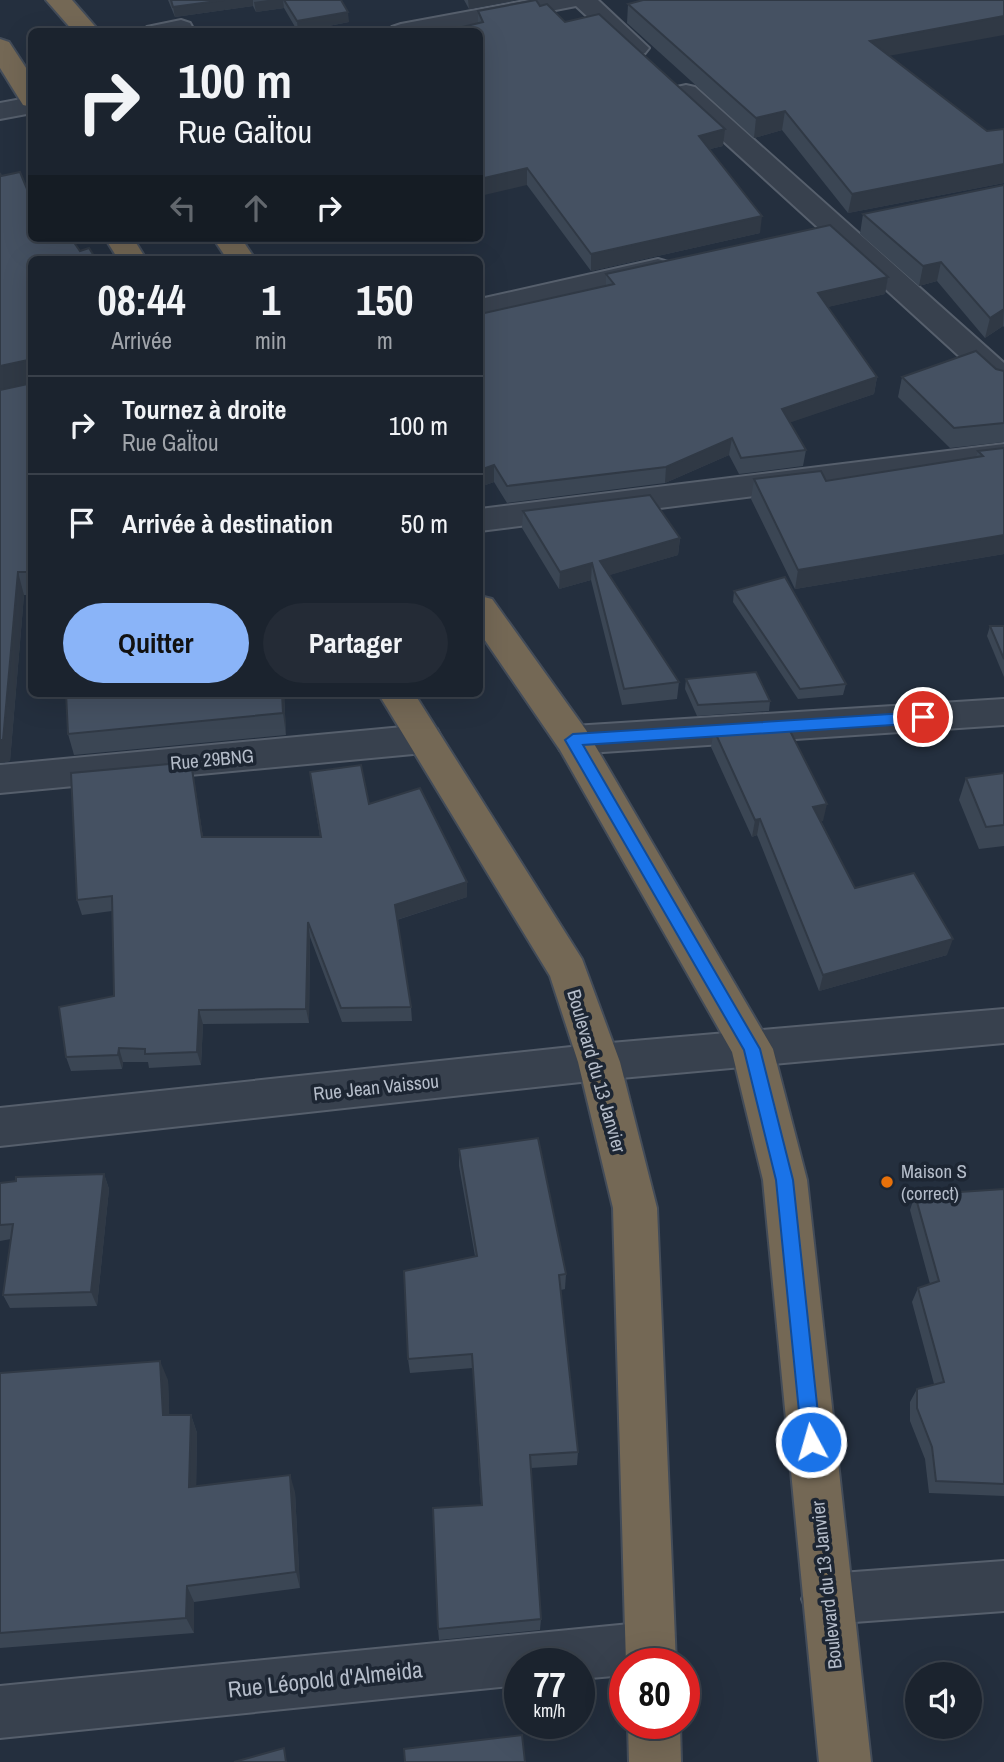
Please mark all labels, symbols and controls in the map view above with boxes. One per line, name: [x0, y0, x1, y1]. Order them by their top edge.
text: 100 m: [178, 47, 292, 113]
icon: right: [63, 56, 154, 147]
text: Rue GaÏtou: [178, 110, 312, 153]
icon: left: [164, 189, 202, 227]
icon: ahead: [237, 189, 275, 227]
icon: right: [310, 189, 348, 227]
text: 08:44: [98, 272, 186, 328]
text: 1: [261, 272, 280, 328]
text: 150: [356, 272, 414, 328]
text: Arrivée: [111, 325, 172, 356]
text: min: [255, 325, 287, 356]
text: m: [377, 325, 393, 356]
text: Tournez à droite: [122, 392, 286, 427]
icon: right: [63, 406, 101, 444]
text: 100 m: [389, 408, 448, 443]
text: Rue GaÏtou: [122, 427, 218, 458]
icon: arrive: [63, 504, 101, 542]
text: Arrivée à destination: [122, 506, 333, 541]
text: 50 m: [401, 506, 448, 541]
button: Quitter: [63, 603, 249, 683]
button: Partager: [263, 603, 448, 683]
pin: [893, 687, 953, 747]
icon: arrive: [904, 698, 942, 736]
street label: Rue 29BNG: [169, 742, 255, 776]
street label: Boulevard du 13 Janvier: [561, 986, 633, 1157]
street label: Rue Jean Vaissou: [312, 1067, 440, 1107]
place label: Maison S (correct): [901, 1158, 967, 1206]
marker: Maison S (correct): [879, 1174, 895, 1190]
position arrow: [774, 1405, 848, 1479]
street label: Boulevard du 13 Janvier: [804, 1499, 848, 1670]
speed limit sign: 80: [609, 1648, 700, 1739]
street label: Rue Léopold d'Almeida: [226, 1653, 424, 1705]
text: 77: [534, 1661, 565, 1708]
map controls: [905, 1662, 982, 1739]
button: sound: [905, 1662, 982, 1739]
text: km/h: [534, 1698, 566, 1723]

